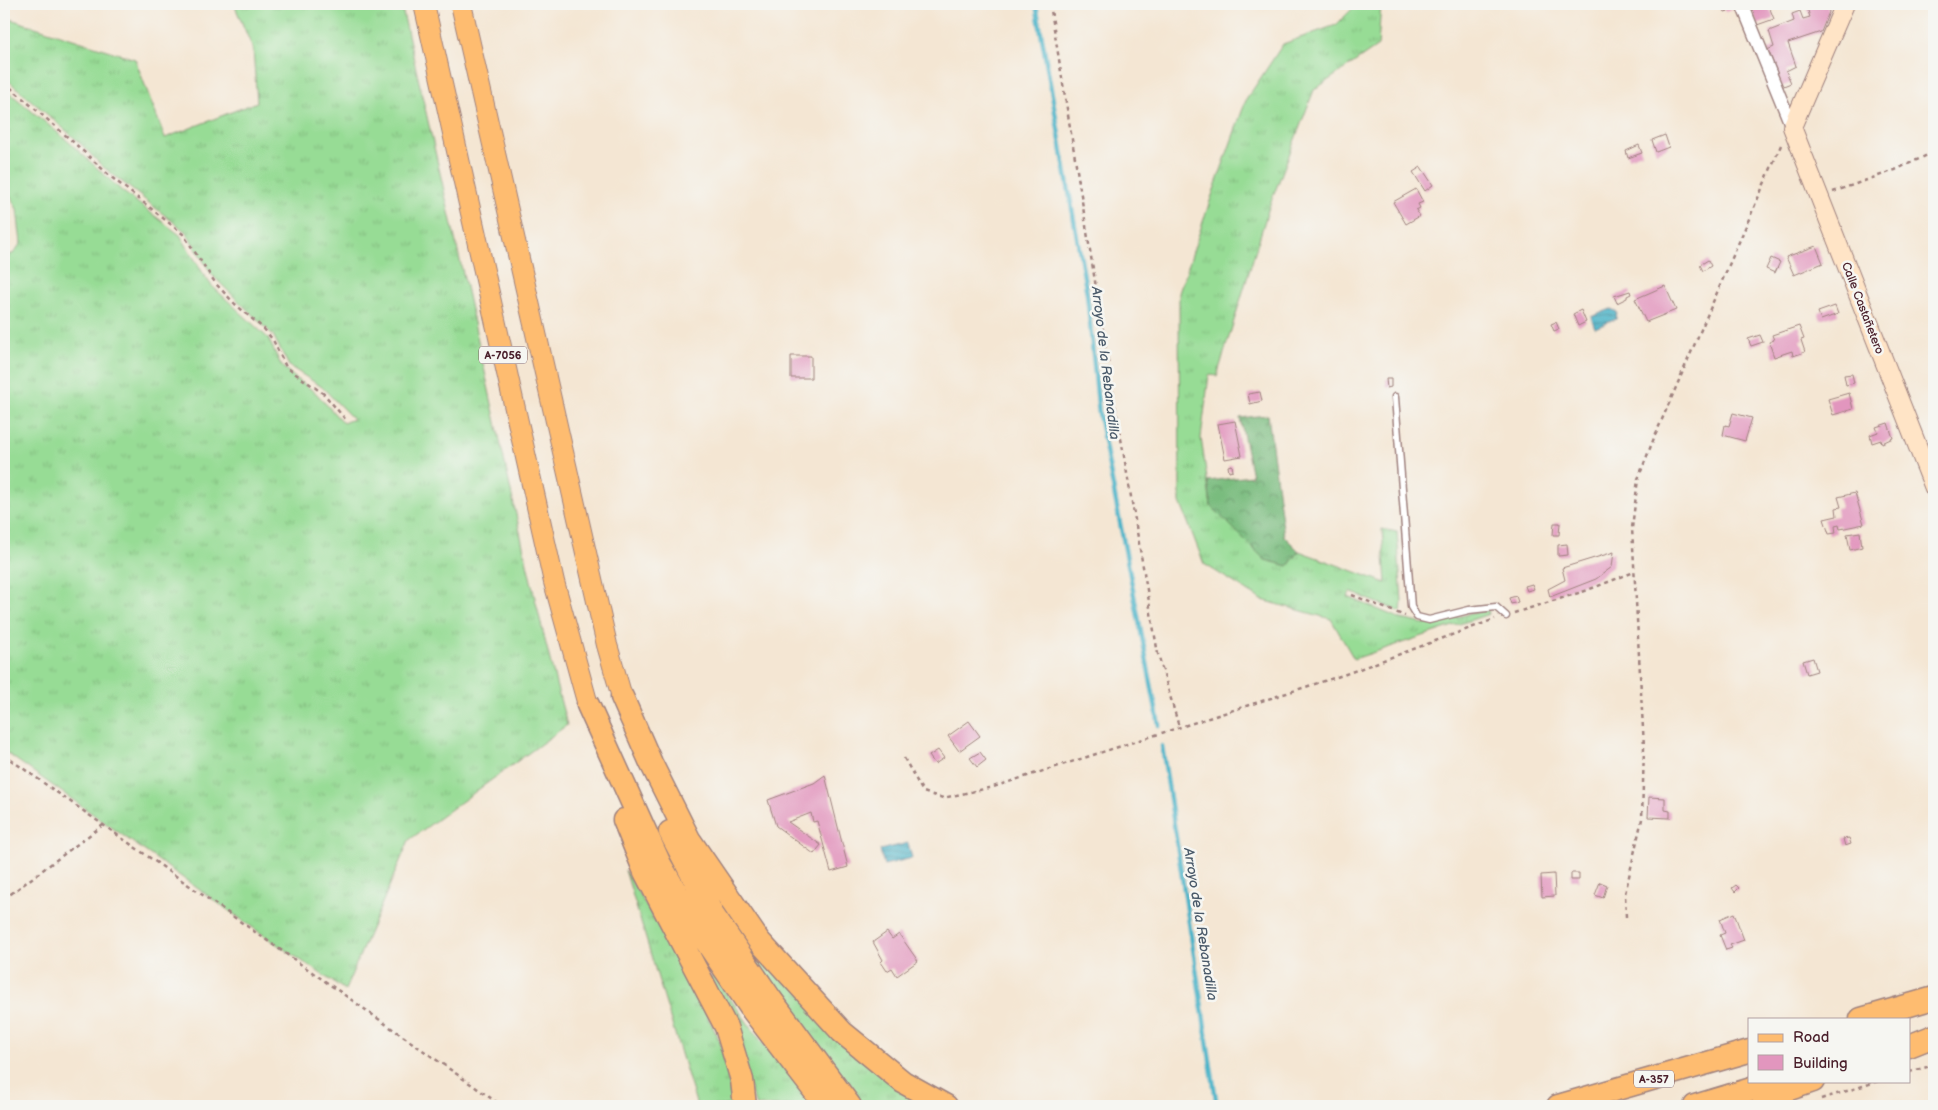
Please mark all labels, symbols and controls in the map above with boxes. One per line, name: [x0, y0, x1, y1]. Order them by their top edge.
street label: Calle Castañetero: [1838, 260, 1887, 357]
water label: Arroyo de la Rebanadilla: [1088, 284, 1123, 441]
road number: A-7056: [479, 346, 527, 364]
water label: Arroyo de la Rebanadilla: [1180, 846, 1221, 1002]
legend: [1748, 1018, 1910, 1082]
text: Road: [1793, 1028, 1829, 1047]
text: Building: [1793, 1054, 1848, 1073]
road number: A-357: [1634, 1070, 1674, 1088]

